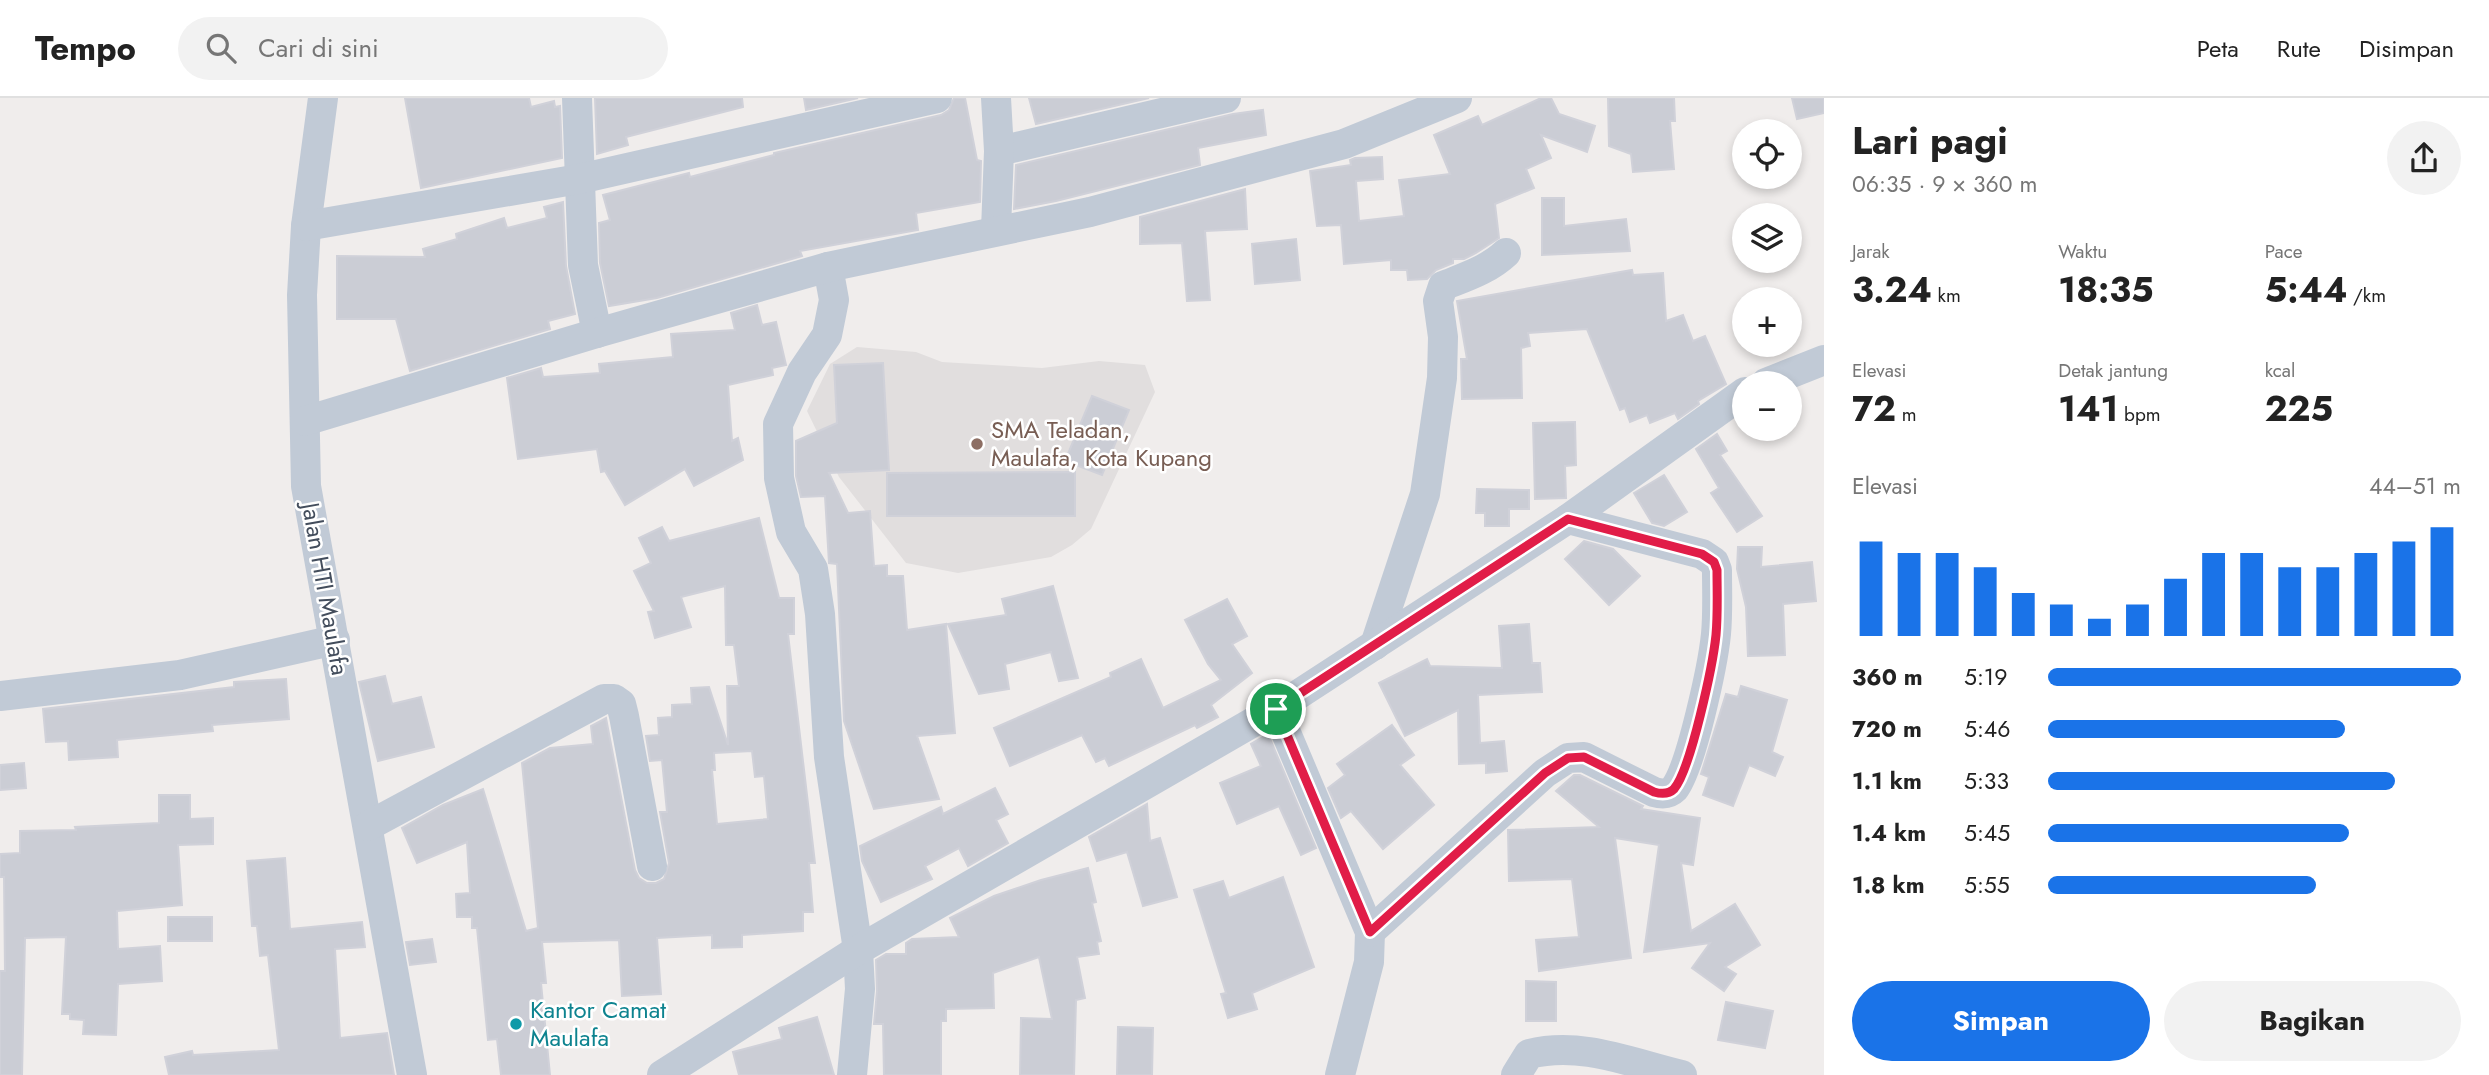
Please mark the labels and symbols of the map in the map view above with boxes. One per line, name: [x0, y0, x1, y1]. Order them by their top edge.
place label: SMA Teladan, Maulafa, Kota Kupang: [991, 412, 1212, 475]
marker: SMA Teladan, Maulafa, Kota Kupang: [969, 436, 985, 452]
street label: Jalan HTI Maulafa: [293, 497, 358, 678]
pin: [1246, 679, 1306, 739]
place label: Kantor Camat Maulafa: [530, 992, 666, 1055]
marker: Kantor Camat Maulafa: [508, 1016, 524, 1032]

